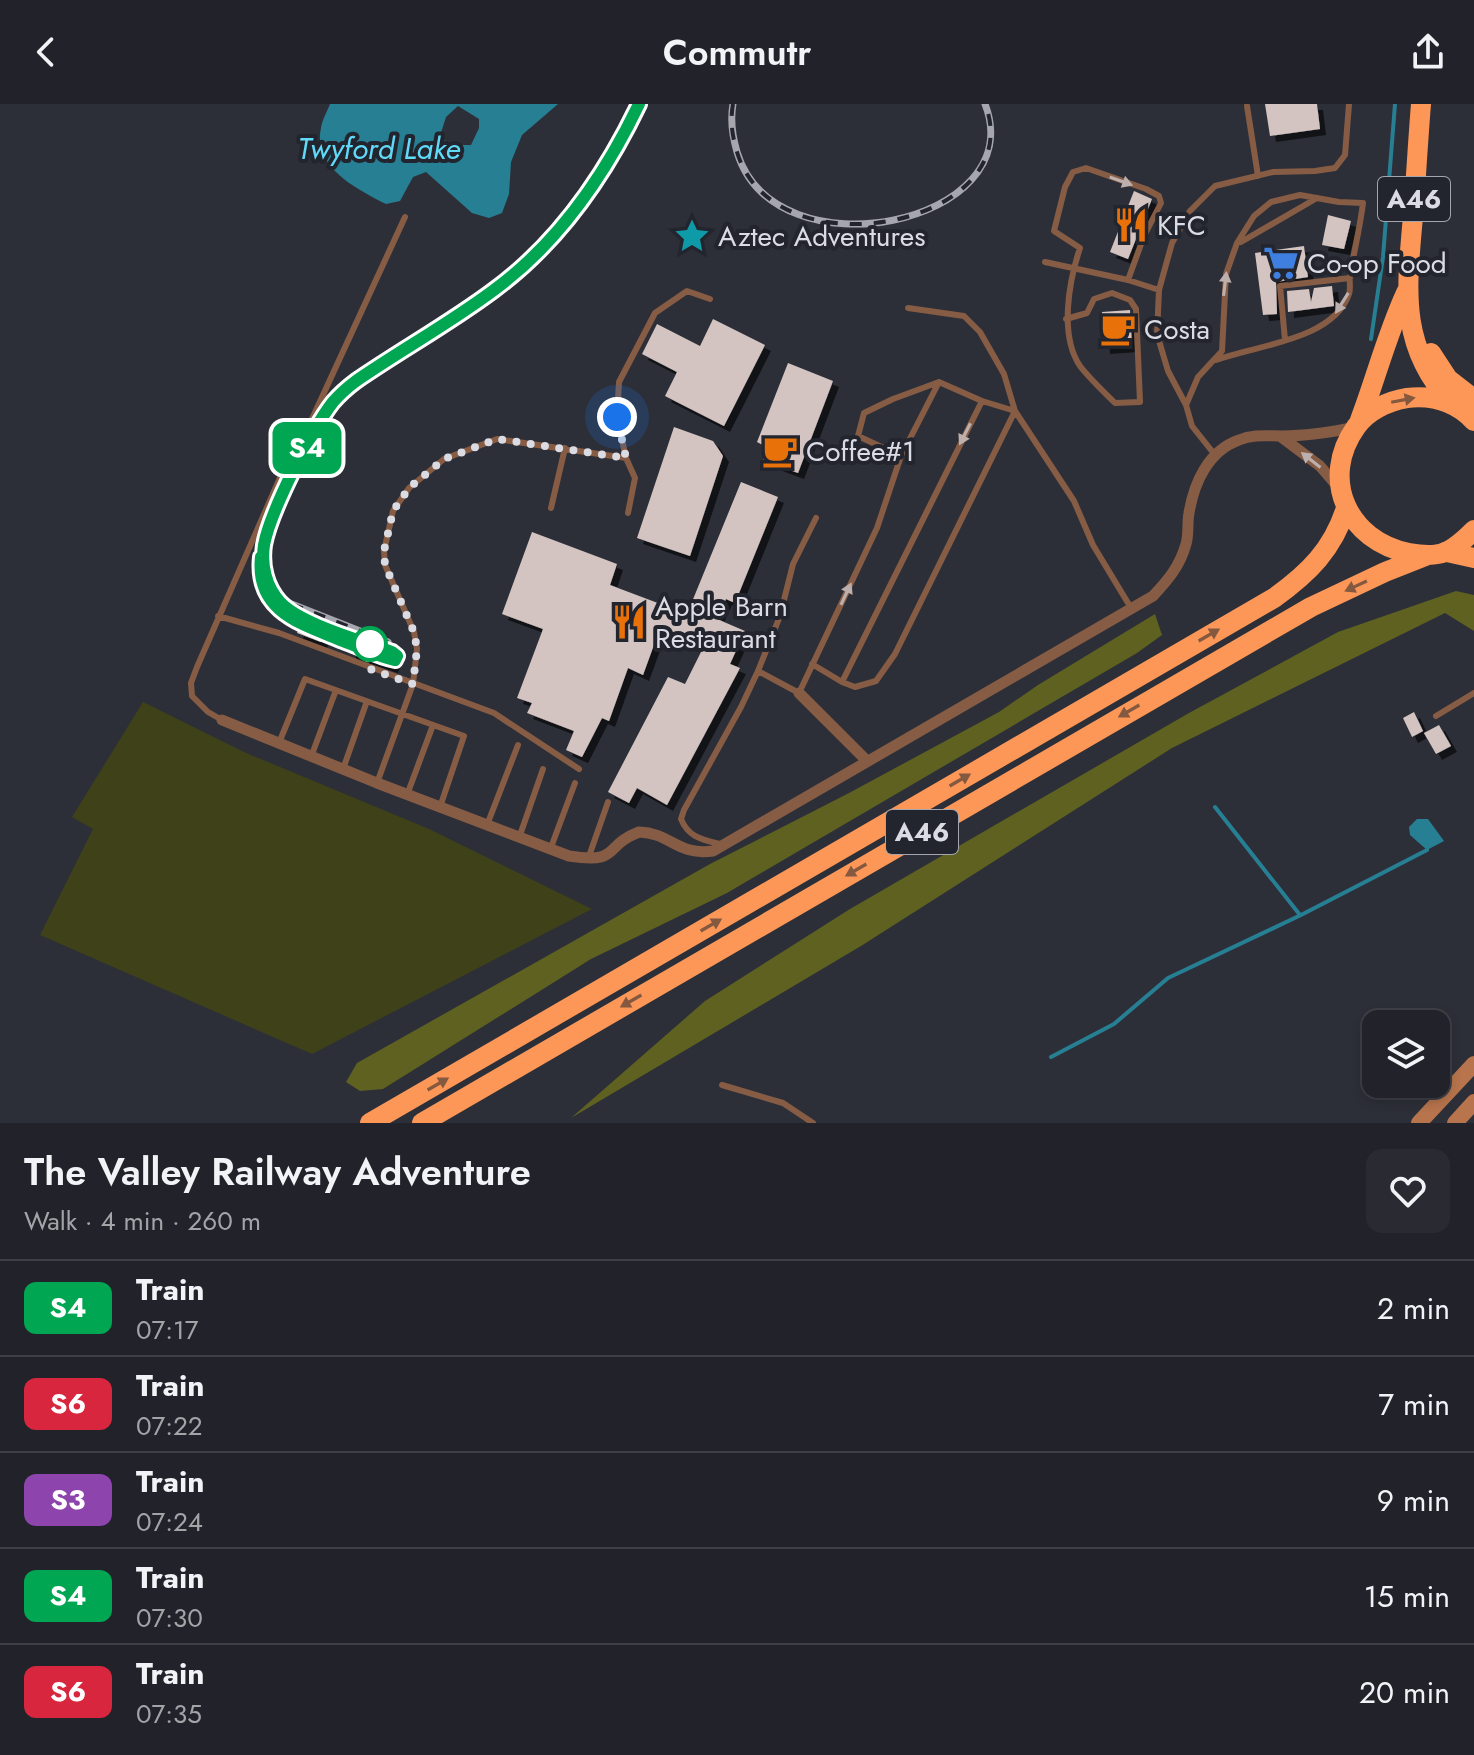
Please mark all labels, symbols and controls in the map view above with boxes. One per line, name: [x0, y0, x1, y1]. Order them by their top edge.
text: Commutr: [663, 26, 811, 78]
icon: back: [24, 30, 68, 74]
icon: share: [1406, 30, 1450, 74]
water label: Twyford Lake: [297, 127, 461, 170]
one-way arrow: [1110, 175, 1134, 188]
road number: A46: [1378, 177, 1450, 221]
place label: KFC: [1157, 205, 1206, 246]
restaurant icon: KFC: [1112, 206, 1150, 244]
place label: Aztec Adventures: [718, 216, 925, 257]
place icon: Aztec Adventures: [673, 217, 711, 255]
place label: Co-op Food: [1307, 243, 1447, 284]
supermarket icon: Co-op Food: [1262, 244, 1300, 282]
one-way arrow: [1219, 271, 1232, 296]
one-way arrow: [1335, 293, 1350, 314]
place label: Costa: [1144, 309, 1210, 350]
cafe icon: Costa: [1099, 310, 1137, 348]
one-way arrow: [1391, 393, 1416, 406]
your location: [597, 397, 637, 437]
line badge: S4: [271, 422, 343, 474]
one-way arrow: [959, 422, 972, 445]
text: S4: [288, 427, 326, 468]
place label: Coffee#1: [806, 431, 915, 472]
cafe icon: Coffee#1: [761, 432, 799, 470]
one-way arrow: [1301, 452, 1321, 469]
one-way arrow: [1345, 579, 1368, 592]
one-way arrow: [839, 582, 853, 606]
place label: Apple Barn Restaurant: [655, 586, 788, 659]
restaurant icon: Apple Barn Restaurant: [610, 603, 648, 641]
unlabelled marker: [353, 627, 387, 661]
one-way arrow: [1197, 628, 1220, 642]
one-way arrow: [1118, 704, 1140, 718]
one-way arrow: [949, 773, 971, 787]
road number: A46: [886, 810, 958, 854]
one-way arrow: [845, 863, 867, 877]
one-way arrow: [700, 918, 722, 932]
one-way arrow: [620, 994, 642, 1008]
map controls: [1362, 1010, 1450, 1098]
button: layers: [1362, 1010, 1450, 1098]
one-way arrow: [427, 1077, 449, 1091]
text: The Valley Railway Adventure: [24, 1144, 531, 1199]
button: heart: [1366, 1149, 1450, 1233]
text: Walk · 4 min · 260 m: [24, 1202, 261, 1240]
text: Train: [136, 1268, 204, 1311]
text: S4: [49, 1287, 87, 1328]
text: 2 min: [1377, 1287, 1450, 1330]
text: 07:17: [136, 1311, 198, 1349]
text: Train: [136, 1364, 204, 1407]
text: S6: [50, 1383, 86, 1424]
text: 7 min: [1378, 1383, 1450, 1426]
text: 07:22: [136, 1407, 203, 1445]
text: Train: [136, 1460, 204, 1503]
text: S3: [51, 1479, 85, 1520]
text: 9 min: [1377, 1479, 1450, 1522]
text: 07:24: [136, 1503, 203, 1541]
text: Train: [136, 1556, 204, 1599]
text: S4: [49, 1575, 87, 1616]
text: 15 min: [1364, 1575, 1450, 1618]
text: 07:30: [136, 1599, 203, 1637]
text: Train: [136, 1652, 204, 1695]
text: S6: [50, 1671, 86, 1712]
text: 20 min: [1359, 1671, 1450, 1714]
text: 07:35: [136, 1695, 202, 1733]

